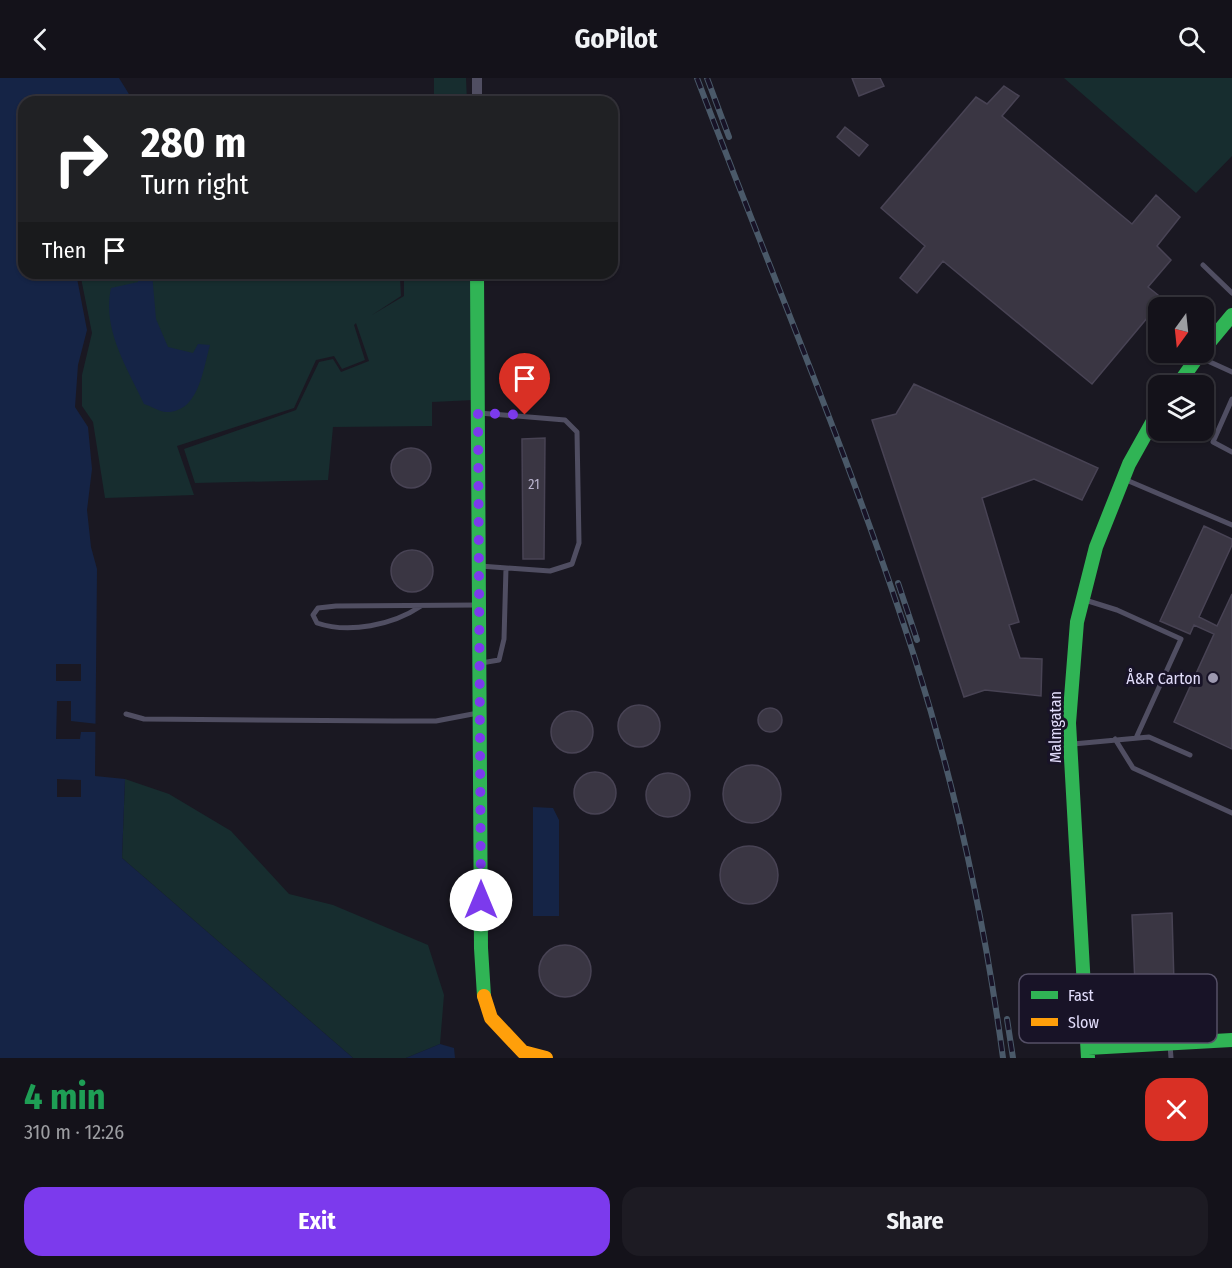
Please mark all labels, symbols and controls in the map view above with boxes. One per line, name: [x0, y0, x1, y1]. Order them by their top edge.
icon: back: [24, 23, 57, 56]
text: GoPilot: [574, 23, 658, 55]
icon: search: [1175, 23, 1208, 56]
text: 280 m: [141, 118, 246, 168]
icon: right: [42, 120, 120, 198]
text: Turn right: [141, 169, 249, 201]
icon: arrive: [98, 234, 131, 267]
text: Then: [42, 237, 86, 264]
north arrow: [1148, 297, 1214, 363]
map controls: [1148, 297, 1214, 441]
pin: [499, 353, 550, 415]
icon: arrive: [508, 362, 541, 395]
button: layers: [1148, 375, 1214, 441]
house number: 21: [528, 476, 540, 493]
place label: Å&R Carton: [1126, 668, 1201, 688]
marker: Å&R Carton: [1206, 671, 1220, 685]
street label: Malmgatan: [1046, 691, 1065, 763]
position arrow: [449, 868, 513, 932]
legend: [1019, 974, 1217, 1043]
text: Fast: [1068, 986, 1095, 1005]
text: Slow: [1068, 1013, 1099, 1032]
text: 4 min: [24, 1075, 106, 1119]
button: close: [1145, 1078, 1208, 1141]
text: 310 m · 12:26: [24, 1120, 124, 1144]
button: Exit: [24, 1187, 610, 1256]
button: Share: [622, 1187, 1208, 1256]

